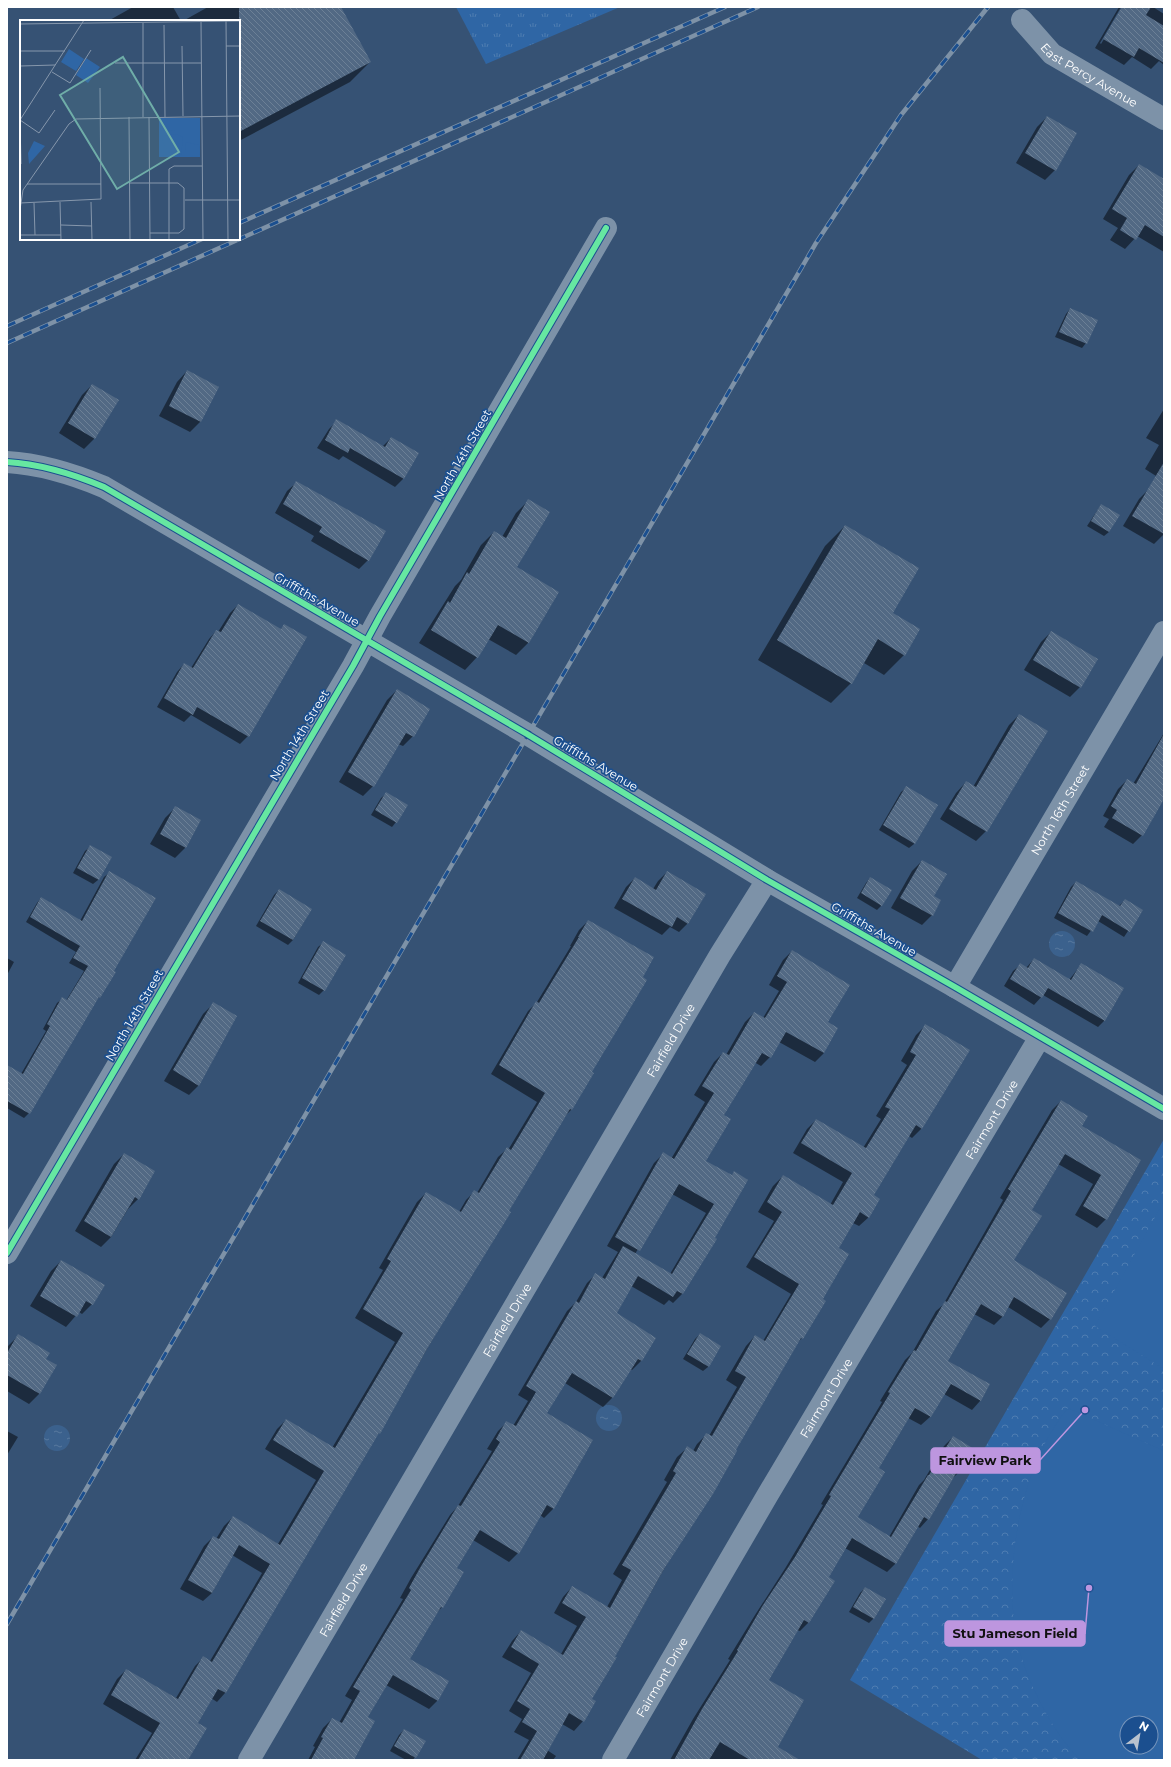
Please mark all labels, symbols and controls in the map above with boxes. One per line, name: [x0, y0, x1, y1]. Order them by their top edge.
inset map: [20, 20, 240, 240]
street label: East Percy Avenue: [1038, 39, 1141, 110]
street label: North 14th Street: [430, 407, 494, 503]
street label: Griffiths Avenue: [272, 569, 362, 629]
street label: North 14th Street: [266, 687, 332, 783]
street label: Griffiths Avenue: [551, 732, 641, 794]
street label: North 16th Street: [1027, 761, 1092, 857]
street label: Griffiths Avenue: [829, 899, 919, 959]
street label: North 14th Street: [102, 967, 166, 1063]
street label: Fairfield Drive: [643, 1000, 698, 1080]
street label: Fairmont Drive: [962, 1077, 1021, 1162]
street label: Fairfield Drive: [479, 1280, 534, 1360]
street label: Fairmont Drive: [796, 1355, 855, 1440]
callout: Fairview Park: [931, 1448, 1040, 1473]
text: Fairview Park: [939, 1452, 1032, 1468]
street label: Fairfield Drive: [315, 1560, 370, 1639]
callout: Stu Jameson Field: [945, 1621, 1085, 1646]
text: Stu Jameson Field: [953, 1625, 1077, 1641]
street label: Fairmont Drive: [632, 1634, 691, 1720]
north arrow: [1119, 1715, 1159, 1755]
text: N: [1137, 1718, 1152, 1735]

